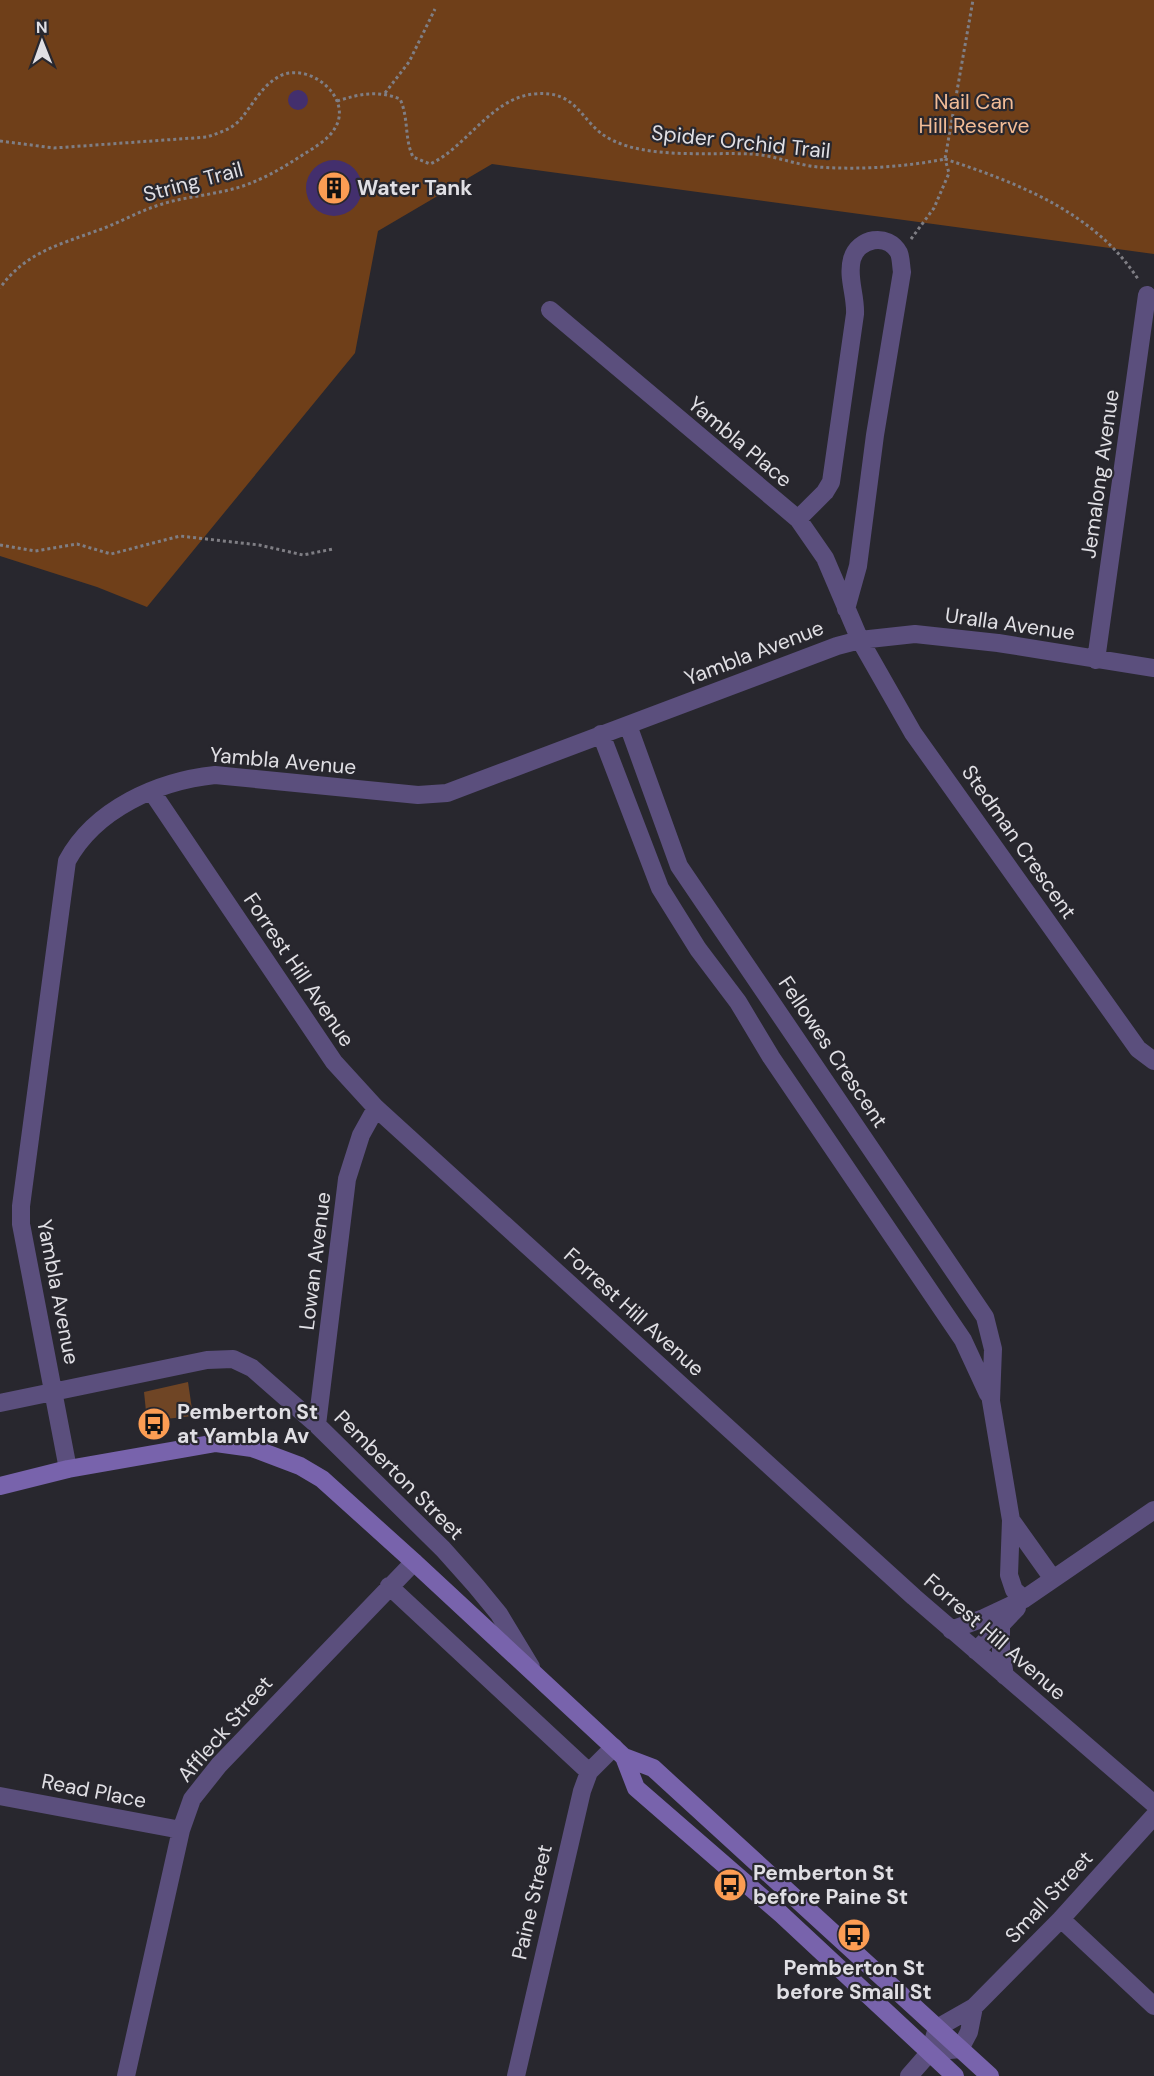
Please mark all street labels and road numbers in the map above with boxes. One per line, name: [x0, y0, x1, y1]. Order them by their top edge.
street label: Spider Orchid Trail: [650, 119, 832, 165]
street label: String Trail: [140, 155, 246, 209]
street label: Jemalong Avenue: [1074, 388, 1126, 560]
street label: Yambla Place: [682, 390, 798, 494]
street label: Uralla Avenue: [943, 601, 1077, 647]
street label: Yambla Avenue: [680, 614, 828, 692]
street label: Yambla Avenue: [209, 741, 357, 781]
street label: Stedman Crescent: [955, 759, 1083, 925]
street label: Forrest Hill Avenue: [237, 888, 361, 1052]
street label: Fellowes Crescent: [772, 971, 894, 1133]
street label: Lowan Avenue: [293, 1190, 337, 1332]
street label: Yambla Avenue: [30, 1217, 86, 1367]
street label: Forrest Hill Avenue: [558, 1241, 710, 1383]
street label: Pemberton Street: [328, 1404, 470, 1546]
street label: Forrest Hill Avenue: [918, 1567, 1072, 1707]
street label: Affleck Street: [171, 1670, 279, 1788]
street label: Read Place: [39, 1767, 149, 1815]
street label: Paine Street: [505, 1842, 559, 1962]
street label: Small Street: [999, 1845, 1099, 1949]

